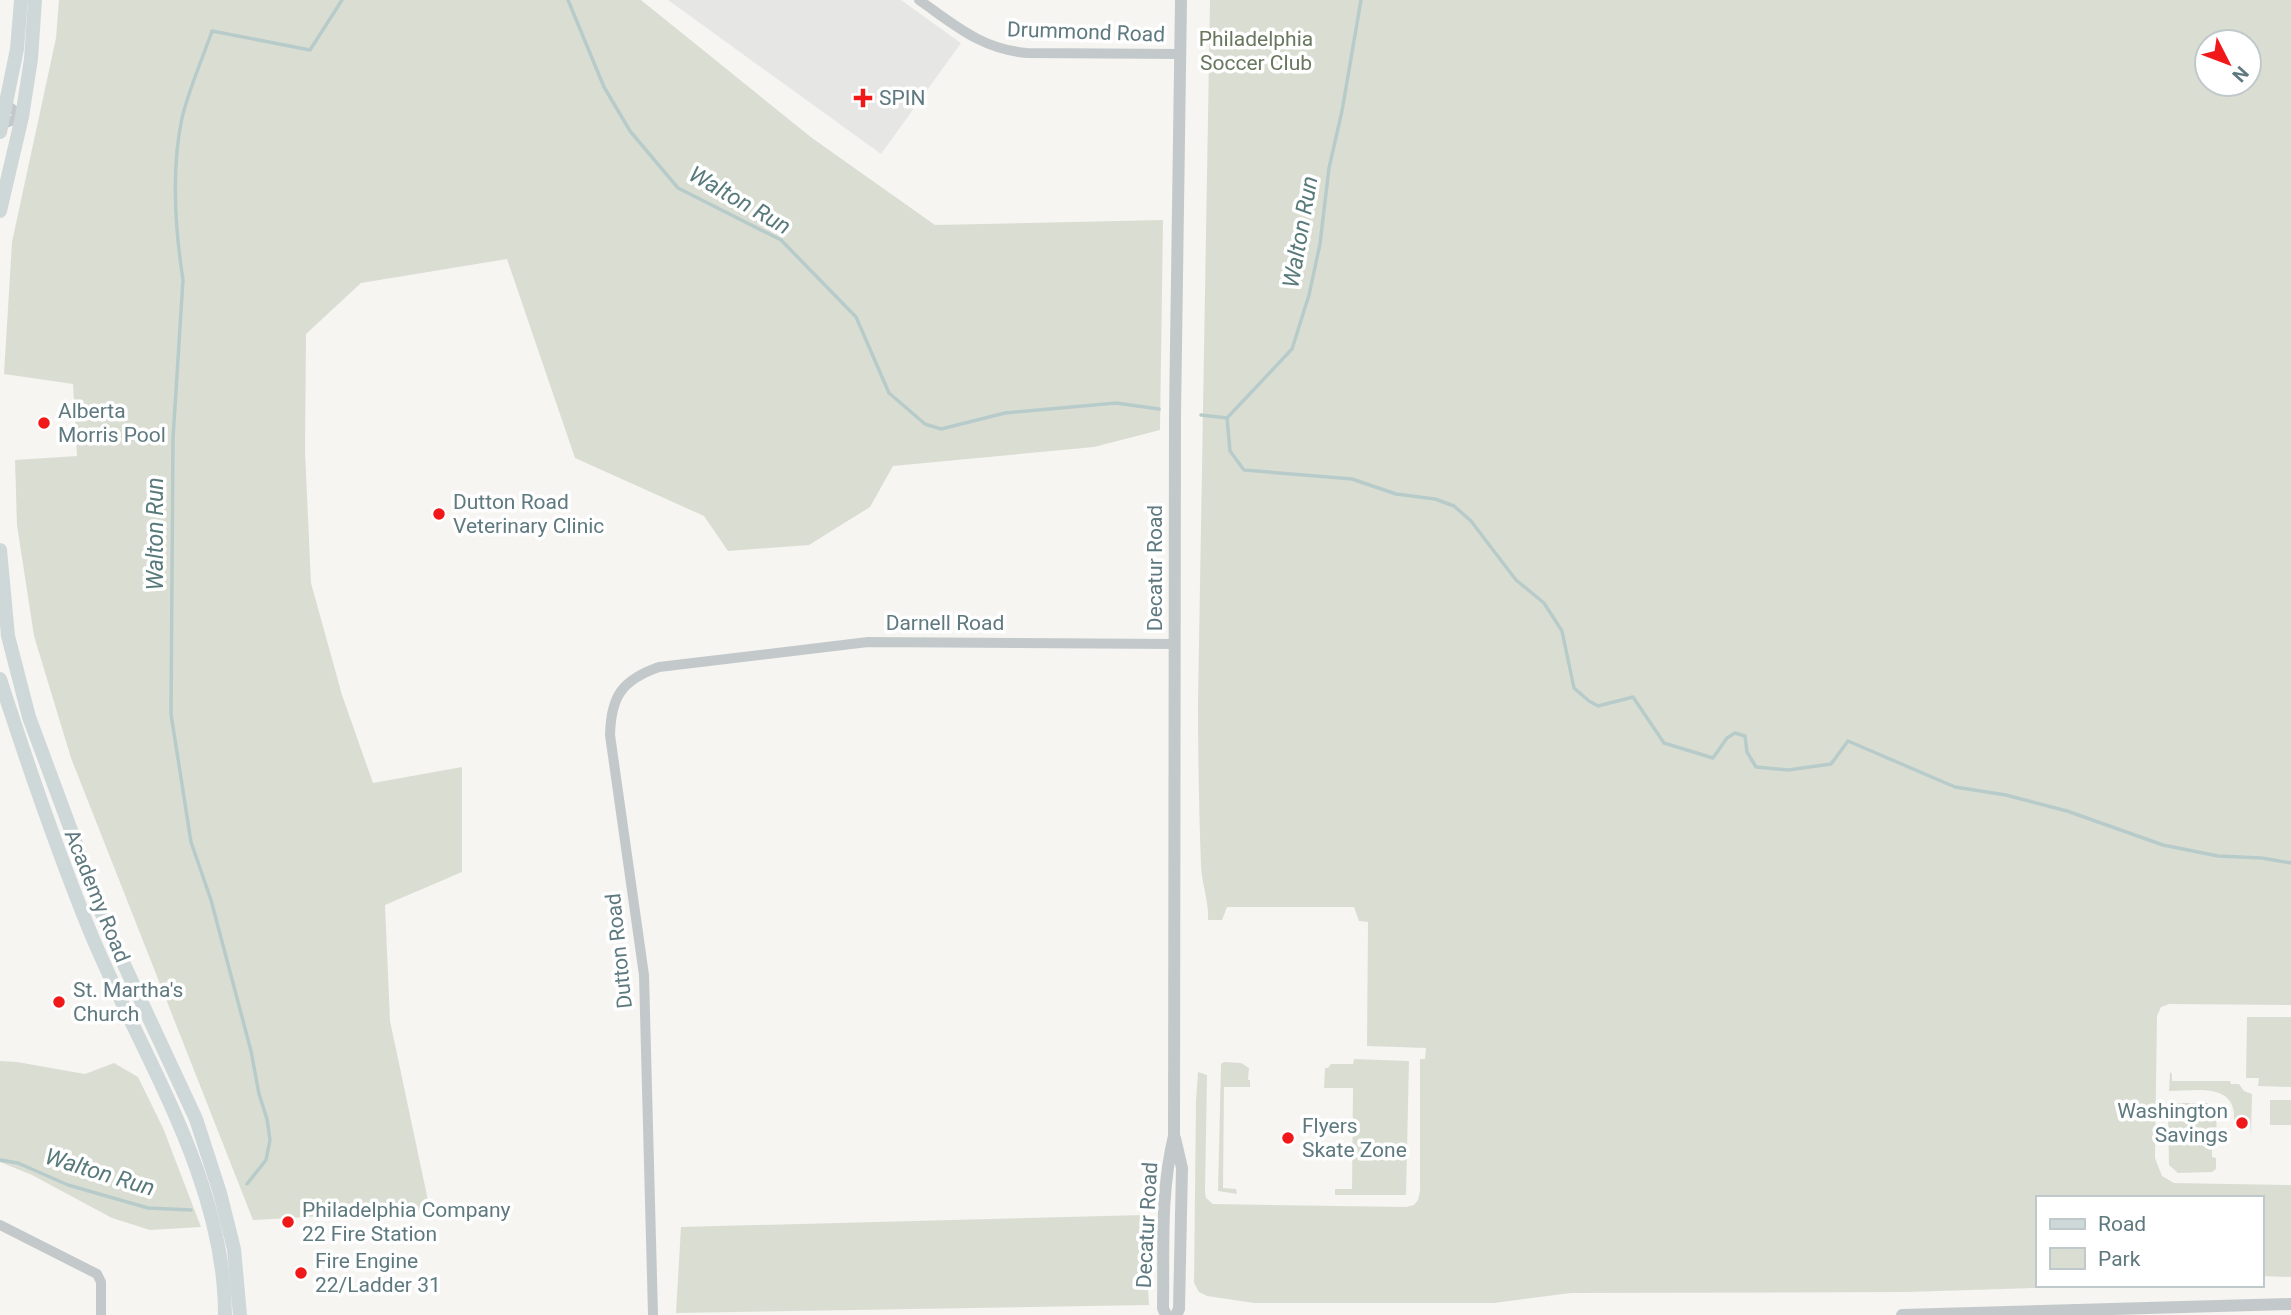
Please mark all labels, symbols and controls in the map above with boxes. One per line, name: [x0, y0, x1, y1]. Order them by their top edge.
street label: Drummond Road: [1007, 17, 1165, 47]
park label: Philadelphia Soccer Club: [1199, 27, 1313, 75]
north arrow: [2193, 28, 2263, 98]
text: N: [2227, 61, 2253, 87]
place label: SPIN: [879, 86, 925, 110]
marker: SPIN: [853, 88, 873, 108]
water label: Walton Run: [684, 160, 795, 240]
water label: Walton Run: [1277, 174, 1324, 290]
place label: Alberta Morris Pool: [58, 399, 166, 447]
marker: Alberta Morris Pool: [36, 415, 52, 431]
water label: Walton Run: [142, 477, 169, 591]
place label: Dutton Road Veterinary Clinic: [453, 490, 604, 538]
street label: Decatur Road: [1143, 505, 1167, 631]
marker: Dutton Road Veterinary Clinic: [431, 506, 447, 522]
street label: Darnell Road: [886, 611, 1004, 635]
street label: Academy Road: [59, 826, 135, 966]
street label: Dutton Road: [601, 892, 637, 1010]
place label: St. Martha's Church: [73, 978, 183, 1026]
marker: St. Martha's Church: [51, 994, 67, 1010]
place label: Washington Savings: [2117, 1099, 2228, 1147]
place label: Flyers Skate Zone: [1302, 1114, 1407, 1162]
marker: Washington Savings: [2234, 1115, 2250, 1131]
marker: Flyers Skate Zone: [1280, 1130, 1296, 1146]
water label: Walton Run: [42, 1143, 158, 1202]
street label: Decatur Road: [1132, 1161, 1162, 1289]
legend: [2036, 1196, 2263, 1287]
place label: Philadelphia Company 22 Fire Station: [302, 1198, 511, 1246]
text: Road: [2098, 1212, 2146, 1236]
marker: Philadelphia Company 22 Fire Station: [280, 1214, 296, 1230]
text: Park: [2098, 1247, 2141, 1271]
place label: Fire Engine 22/Ladder 31: [315, 1249, 441, 1297]
marker: Fire Engine 22/Ladder 31: [293, 1265, 309, 1281]

